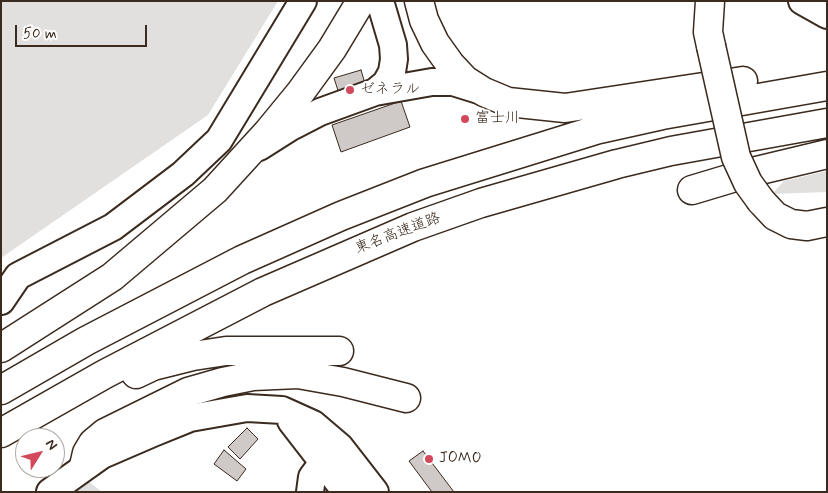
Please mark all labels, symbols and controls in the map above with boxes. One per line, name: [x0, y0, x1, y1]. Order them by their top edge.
scale bar: [18, 15, 150, 47]
text: 50 m: [23, 24, 57, 44]
place label: ゼネラル: [360, 81, 420, 99]
marker: ゼネラル: [344, 84, 356, 96]
place label: 富士川: [475, 110, 520, 128]
marker: 富士川: [459, 113, 471, 125]
street label: 東名高速道路: [353, 209, 443, 259]
north arrow: [15, 428, 65, 478]
text: N: [41, 436, 61, 454]
place label: JOMO: [439, 450, 482, 468]
marker: JOMO: [423, 453, 435, 465]

